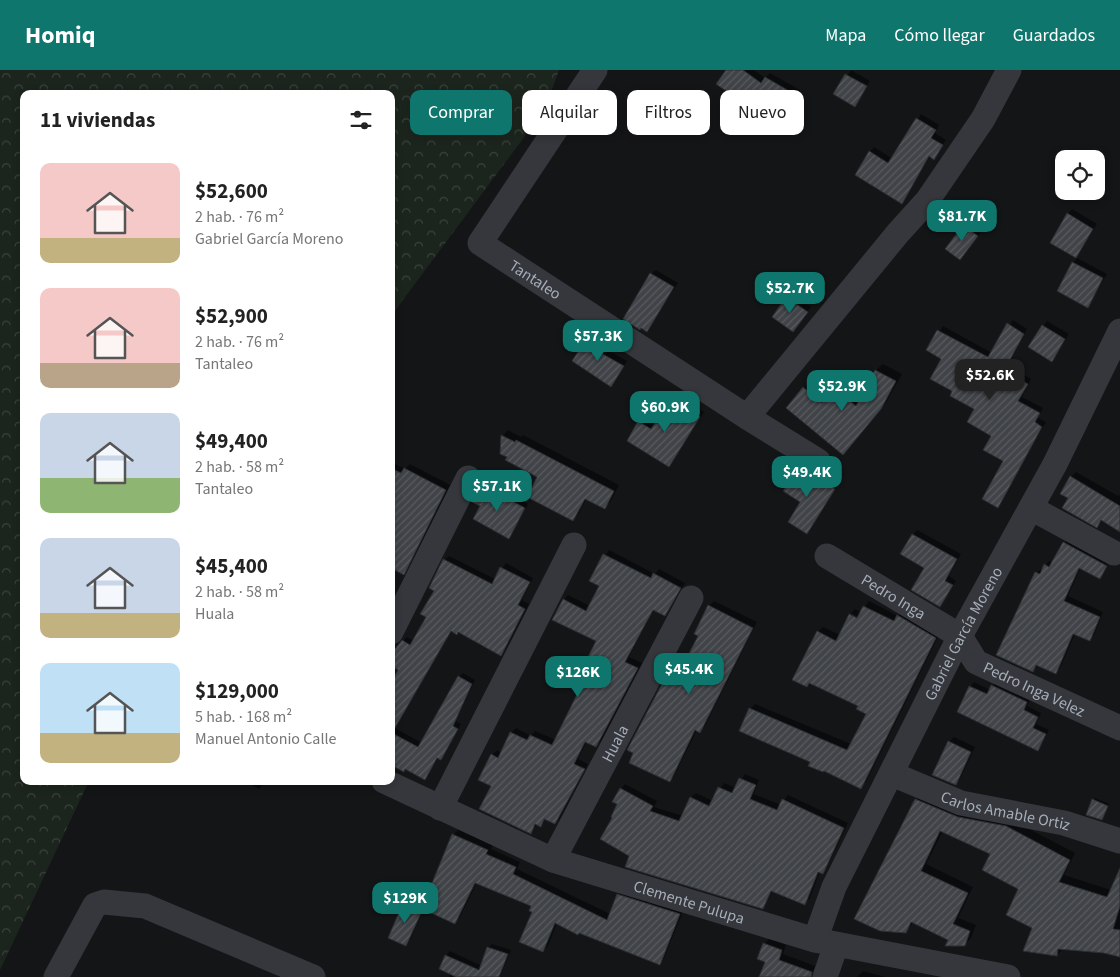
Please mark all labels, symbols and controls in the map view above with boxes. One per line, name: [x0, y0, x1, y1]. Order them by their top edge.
text: Homiq: [25, 18, 95, 53]
text: Mapa: [825, 23, 866, 48]
text: Cómo llegar: [894, 23, 985, 48]
text: Guardados: [1013, 23, 1095, 48]
chip: Comprar: [410, 90, 512, 135]
chip: Alquilar: [522, 90, 617, 135]
chip: Filtros: [627, 90, 710, 135]
chip: Nuevo: [720, 90, 804, 135]
text: 11 viviendas: [40, 105, 155, 135]
icon: filters: [347, 106, 375, 134]
map controls: [1055, 150, 1105, 200]
button: locate: [1055, 150, 1105, 200]
text: $52,600: [195, 176, 268, 206]
icon: home: [80, 183, 140, 243]
pin: $81.7K: [921, 200, 1003, 242]
text: $81.7K: [938, 205, 986, 227]
text: 2 hab. · 76 m²: [195, 206, 284, 228]
text: Gabriel García Moreno: [195, 228, 343, 250]
street label: Tantaleo: [505, 255, 565, 305]
pin: $52.7K: [749, 272, 831, 314]
text: $52.7K: [766, 277, 814, 299]
text: $52,900: [195, 301, 268, 331]
icon: home: [80, 308, 140, 368]
pin: $57.3K: [557, 320, 639, 362]
text: $57.3K: [574, 325, 622, 347]
text: 2 hab. · 76 m²: [195, 331, 284, 353]
text: Tantaleo: [195, 353, 253, 375]
pin: $52.6K: [949, 358, 1031, 401]
text: $52.6K: [966, 364, 1014, 386]
pin: $52.9K: [801, 370, 883, 412]
text: $52.9K: [818, 375, 866, 397]
pin: $60.9K: [624, 390, 706, 433]
text: $60.9K: [641, 396, 689, 418]
text: $49,400: [195, 426, 268, 456]
icon: home: [80, 433, 140, 493]
text: 2 hab. · 58 m²: [195, 456, 284, 478]
pin: $49.4K: [766, 456, 848, 498]
text: $49.4K: [783, 461, 831, 483]
pin: $57.1K: [456, 470, 538, 512]
text: $57.1K: [473, 475, 521, 497]
text: Tantaleo: [195, 478, 253, 500]
text: $45,400: [195, 551, 268, 581]
icon: home: [80, 558, 140, 618]
street label: Gabriel García Moreno: [919, 563, 1008, 704]
street label: Pedro Inga: [857, 569, 930, 625]
text: 2 hab. · 58 m²: [195, 581, 284, 603]
text: Huala: [195, 603, 234, 625]
pin: $45.4K: [648, 652, 730, 695]
pin: $126K: [543, 656, 613, 698]
street label: Pedro Inga Velez: [980, 657, 1089, 723]
text: $45.4K: [665, 658, 713, 680]
text: $126K: [556, 661, 600, 683]
text: $129,000: [195, 676, 279, 706]
icon: home: [80, 683, 140, 743]
text: 5 hab. · 168 m²: [195, 706, 292, 728]
street label: Huala: [596, 721, 634, 766]
text: Manuel Antonio Calle: [195, 728, 337, 750]
street label: Carlos Amable Ortiz: [937, 786, 1073, 836]
street label: Clemente Pulupa: [631, 875, 747, 930]
pin: $129K: [370, 882, 440, 924]
text: $129K: [383, 887, 427, 909]

